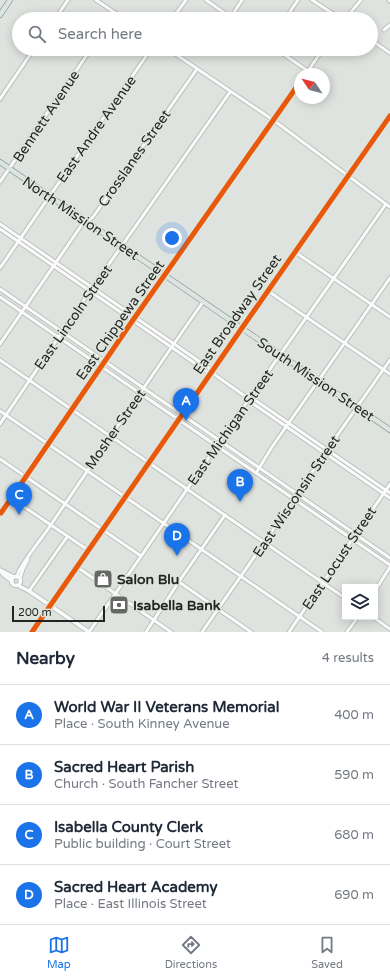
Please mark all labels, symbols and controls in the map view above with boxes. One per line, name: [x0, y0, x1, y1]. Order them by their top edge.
search box: [12, 12, 378, 56]
icon: search: [26, 23, 48, 45]
text: Search here: [58, 25, 142, 43]
street label: Bennett Avenue: [9, 67, 83, 165]
north arrow: [294, 68, 330, 104]
street label: East Andre Avenue: [53, 72, 140, 186]
street label: Crosslanes Street: [94, 106, 175, 210]
street label: North Mission Street: [19, 173, 143, 264]
your location: [162, 228, 182, 248]
street label: East Broadway Street: [190, 251, 286, 377]
street label: East Chippewa Street: [73, 257, 169, 383]
street label: East Lincoln Street: [31, 261, 116, 373]
street label: South Mission Street: [254, 334, 378, 425]
street label: East Michigan Street: [184, 366, 277, 489]
street label: Mosher Street: [81, 385, 150, 473]
pin: A: [173, 388, 199, 421]
street label: East Wisconsin Street: [249, 432, 344, 560]
pin: B: [227, 469, 253, 502]
pin: C: [6, 482, 32, 515]
street label: East Locust Street: [299, 503, 381, 613]
pin: D: [164, 523, 190, 556]
shop icon: Salon Blu: [92, 568, 114, 590]
place label: Salon Blu: [117, 571, 179, 588]
map controls: [342, 584, 378, 620]
button: layers: [342, 584, 378, 620]
bank icon: Isabella Bank: [108, 594, 130, 616]
place label: Isabella Bank: [133, 597, 221, 614]
scale bar: [12, 604, 105, 623]
text: 200 m: [18, 606, 52, 619]
text: Nearby: [16, 648, 75, 669]
text: 4 results: [322, 650, 374, 666]
text: World War II Veterans Memorial: [54, 698, 279, 716]
text: A: [24, 707, 34, 723]
text: 400 m: [334, 707, 374, 723]
text: Place · South Kinney Avenue: [54, 716, 230, 732]
text: Sacred Heart Parish: [54, 758, 194, 776]
text: B: [24, 767, 34, 783]
text: 590 m: [334, 767, 374, 783]
text: Church · South Fancher Street: [54, 776, 239, 792]
text: Isabella County Clerk: [54, 818, 203, 836]
text: C: [24, 827, 34, 843]
text: 680 m: [334, 827, 374, 843]
text: Public building · Court Street: [54, 836, 231, 852]
text: Sacred Heart Academy: [54, 878, 218, 896]
text: D: [24, 887, 34, 903]
text: 690 m: [334, 887, 374, 903]
text: Place · East Illinois Street: [54, 896, 207, 912]
tab: Map: [47, 934, 71, 971]
tab: Directions: [165, 934, 217, 971]
tab: Saved: [311, 934, 343, 971]

